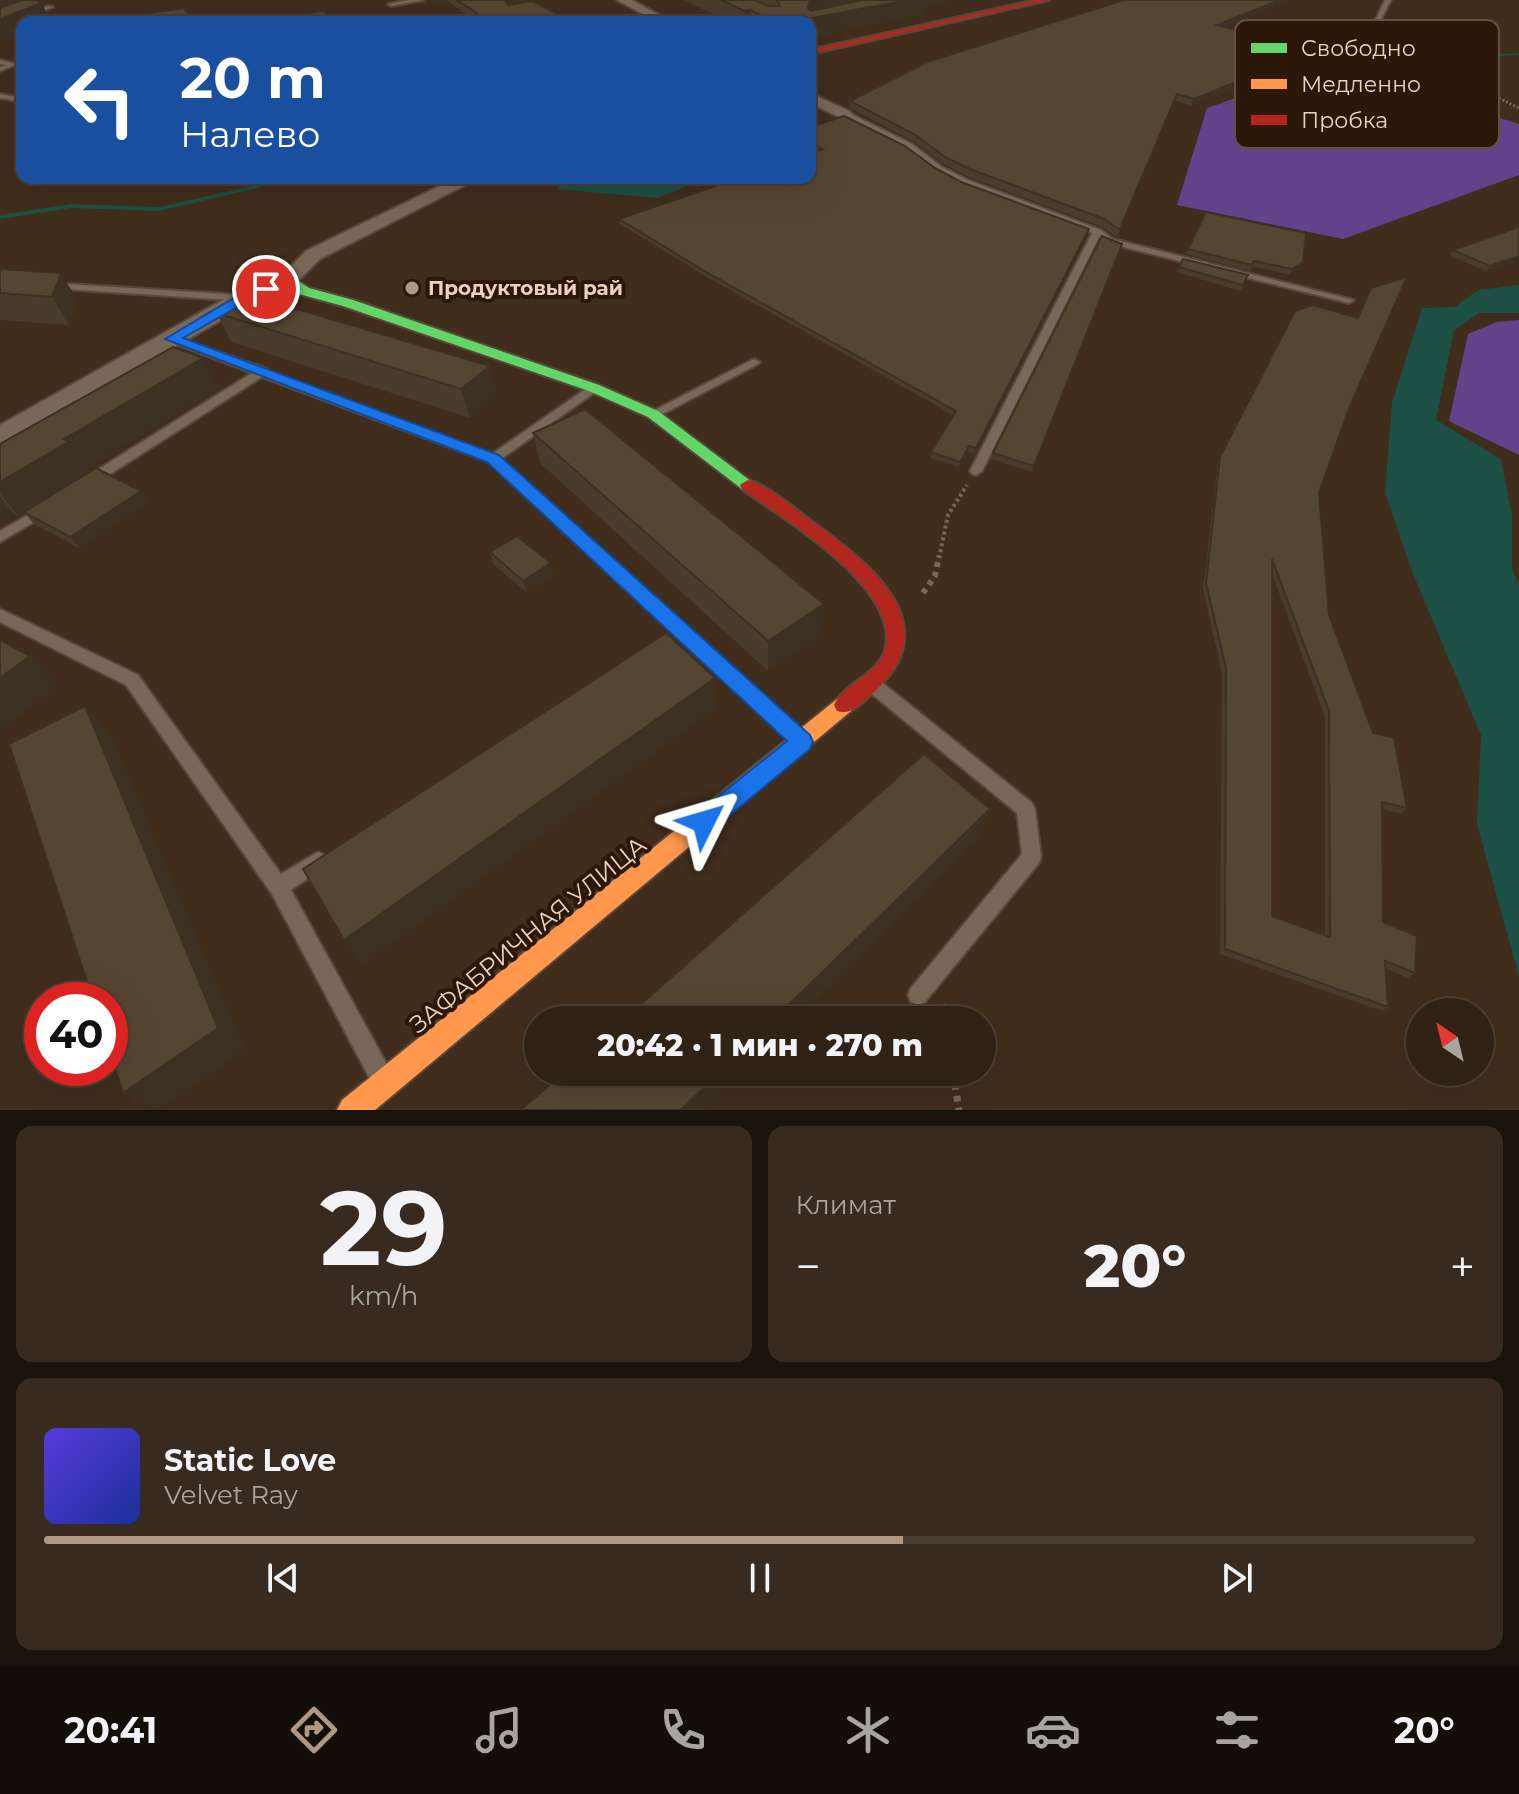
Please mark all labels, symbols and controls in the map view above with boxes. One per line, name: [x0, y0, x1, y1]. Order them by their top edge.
legend: [1235, 20, 1499, 148]
text: Свободно: [1301, 35, 1416, 62]
text: 20 m: [180, 44, 326, 112]
icon: left: [48, 48, 152, 152]
text: Медленно: [1301, 71, 1421, 98]
text: Пробка: [1301, 107, 1388, 134]
text: Налево: [180, 112, 320, 156]
pin: [232, 255, 300, 323]
icon: arrive: [244, 267, 288, 311]
place label: Продуктовый рай: [428, 276, 623, 300]
marker: Продуктовый рай: [403, 279, 421, 297]
position arrow: [662, 780, 746, 864]
street label: ЗАФАБРИЧНАЯ УЛИЦА: [404, 830, 652, 1039]
speed limit sign: 40: [24, 982, 128, 1086]
north arrow: [1406, 998, 1494, 1086]
map controls: [1406, 998, 1494, 1086]
text: 20:42 · 1 мин · 270 m: [597, 1027, 923, 1064]
text: 29: [320, 1164, 448, 1291]
text: Климат: [796, 1189, 896, 1221]
text: 20°: [1084, 1229, 1186, 1302]
text: −: [796, 1239, 821, 1293]
text: +: [1450, 1239, 1475, 1293]
text: km/h: [349, 1280, 418, 1312]
text: Static Love: [164, 1442, 336, 1479]
text: Velvet Ray: [164, 1479, 298, 1511]
icon: previous: [261, 1556, 305, 1600]
icon: pause: [738, 1556, 782, 1600]
icon: next: [1215, 1556, 1259, 1600]
icon: directions: [286, 1702, 342, 1758]
icon: music: [471, 1702, 527, 1758]
icon: phone: [655, 1702, 711, 1758]
icon: climate: [840, 1702, 896, 1758]
icon: car: [1025, 1702, 1081, 1758]
icon: filters: [1209, 1702, 1265, 1758]
text: 20:41: [64, 1708, 157, 1752]
text: 20°: [1394, 1708, 1455, 1752]

